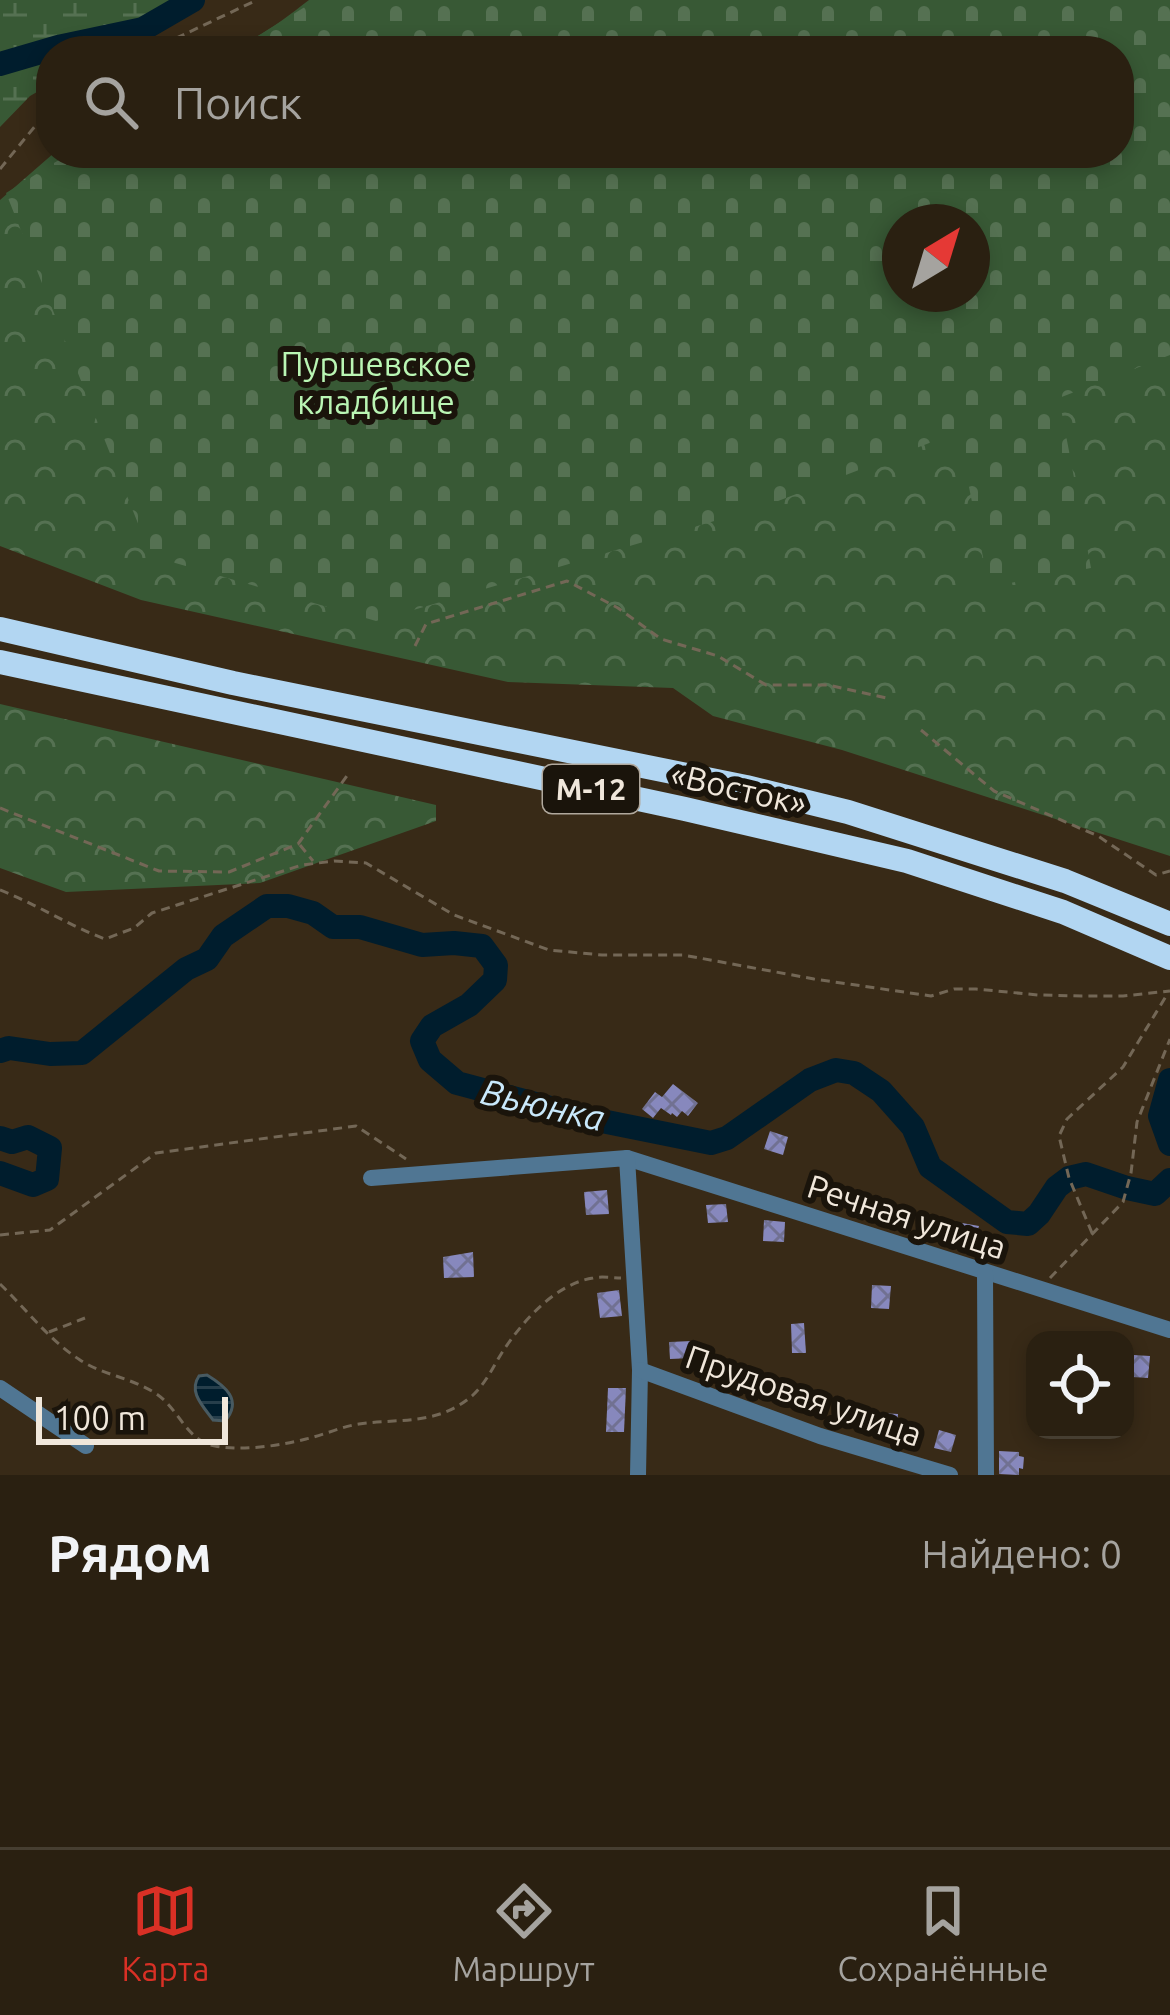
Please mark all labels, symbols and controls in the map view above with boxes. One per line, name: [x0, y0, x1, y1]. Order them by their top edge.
search box: [36, 36, 1134, 168]
icon: search: [78, 69, 144, 135]
text: Поиск: [174, 77, 302, 128]
north arrow: [882, 204, 990, 312]
park label: Пуршевское кладбище: [281, 345, 471, 420]
street label: «Восток»: [668, 754, 810, 822]
road number: М-12: [543, 765, 639, 813]
water label: Вьюнка: [477, 1070, 609, 1138]
street label: Речная улица: [803, 1167, 1011, 1265]
map controls: [1026, 1331, 1134, 1439]
button: locate: [1026, 1331, 1134, 1439]
street label: Прудовая улица: [681, 1337, 927, 1453]
scale bar: [36, 1391, 228, 1444]
text: 100 m: [54, 1399, 146, 1436]
text: Рядом: [48, 1524, 212, 1582]
text: Найдено: 0: [922, 1532, 1122, 1575]
tab: Карта: [121, 1878, 209, 1987]
tab: Маршрут: [452, 1878, 595, 1987]
tab: Сохранённые: [838, 1878, 1049, 1987]

